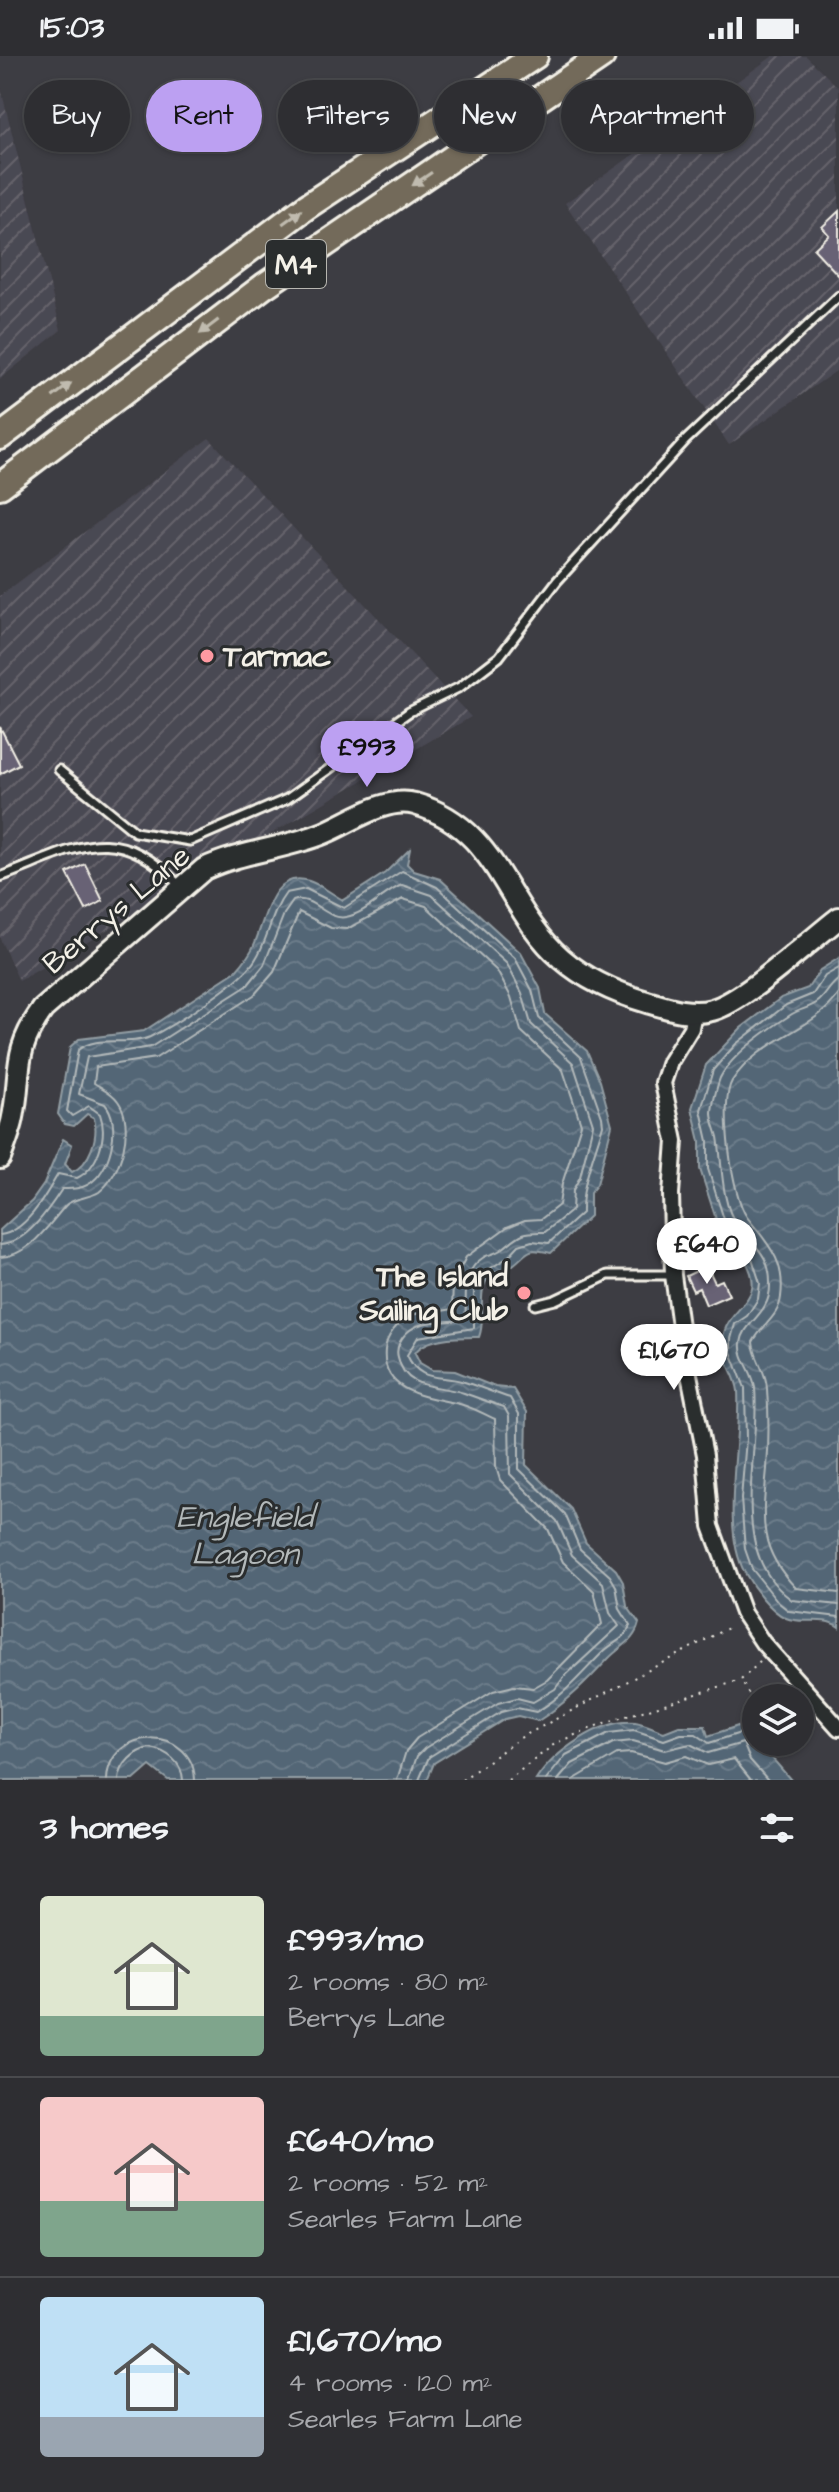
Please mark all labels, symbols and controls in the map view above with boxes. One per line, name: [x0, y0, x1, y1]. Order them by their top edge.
text: 15:03: [40, 7, 104, 49]
chip: Buy: [24, 80, 130, 152]
chip: Rent: [146, 80, 262, 152]
chip: Filters: [278, 80, 418, 152]
chip: New: [434, 80, 545, 152]
chip: Apartment: [561, 80, 754, 152]
one-way arrow: [411, 171, 433, 185]
one-way arrow: [282, 210, 303, 225]
road number: M4: [266, 240, 326, 288]
one-way arrow: [199, 319, 219, 335]
one-way arrow: [52, 382, 72, 398]
place label: Tarmac: [222, 636, 331, 678]
marker: Tarmac: [198, 647, 216, 665]
pin: £993: [320, 721, 414, 789]
text: £993: [339, 729, 395, 765]
street label: Berrys Lane: [34, 835, 200, 985]
pin: £640: [660, 1218, 754, 1286]
text: £640: [675, 1226, 739, 1262]
place label: The Island Sailing Club: [358, 1256, 509, 1334]
marker: The Island Sailing Club: [515, 1284, 533, 1302]
pin: £1,670: [609, 1324, 739, 1392]
text: £1,670: [639, 1332, 709, 1368]
water label: Englefield Lagoon: [177, 1495, 319, 1578]
map controls: [742, 1684, 814, 1756]
button: layers: [742, 1684, 814, 1756]
text: 3 homes: [40, 1804, 169, 1852]
icon: filters: [755, 1806, 799, 1850]
text: £993/mo: [288, 1916, 423, 1964]
icon: home: [104, 1928, 200, 2024]
text: 2 rooms · 80 m²: [288, 1964, 488, 2000]
text: Berrys Lane: [288, 2000, 445, 2036]
text: £640/mo: [288, 2117, 433, 2165]
icon: home: [104, 2129, 200, 2225]
text: 2 rooms · 52 m²: [288, 2165, 488, 2201]
text: Searles Farm Lane: [288, 2201, 522, 2237]
text: £1,670/mo: [288, 2317, 441, 2365]
icon: home: [104, 2329, 200, 2425]
text: 4 rooms · 120 m²: [288, 2365, 492, 2401]
text: Searles Farm Lane: [288, 2401, 522, 2437]

